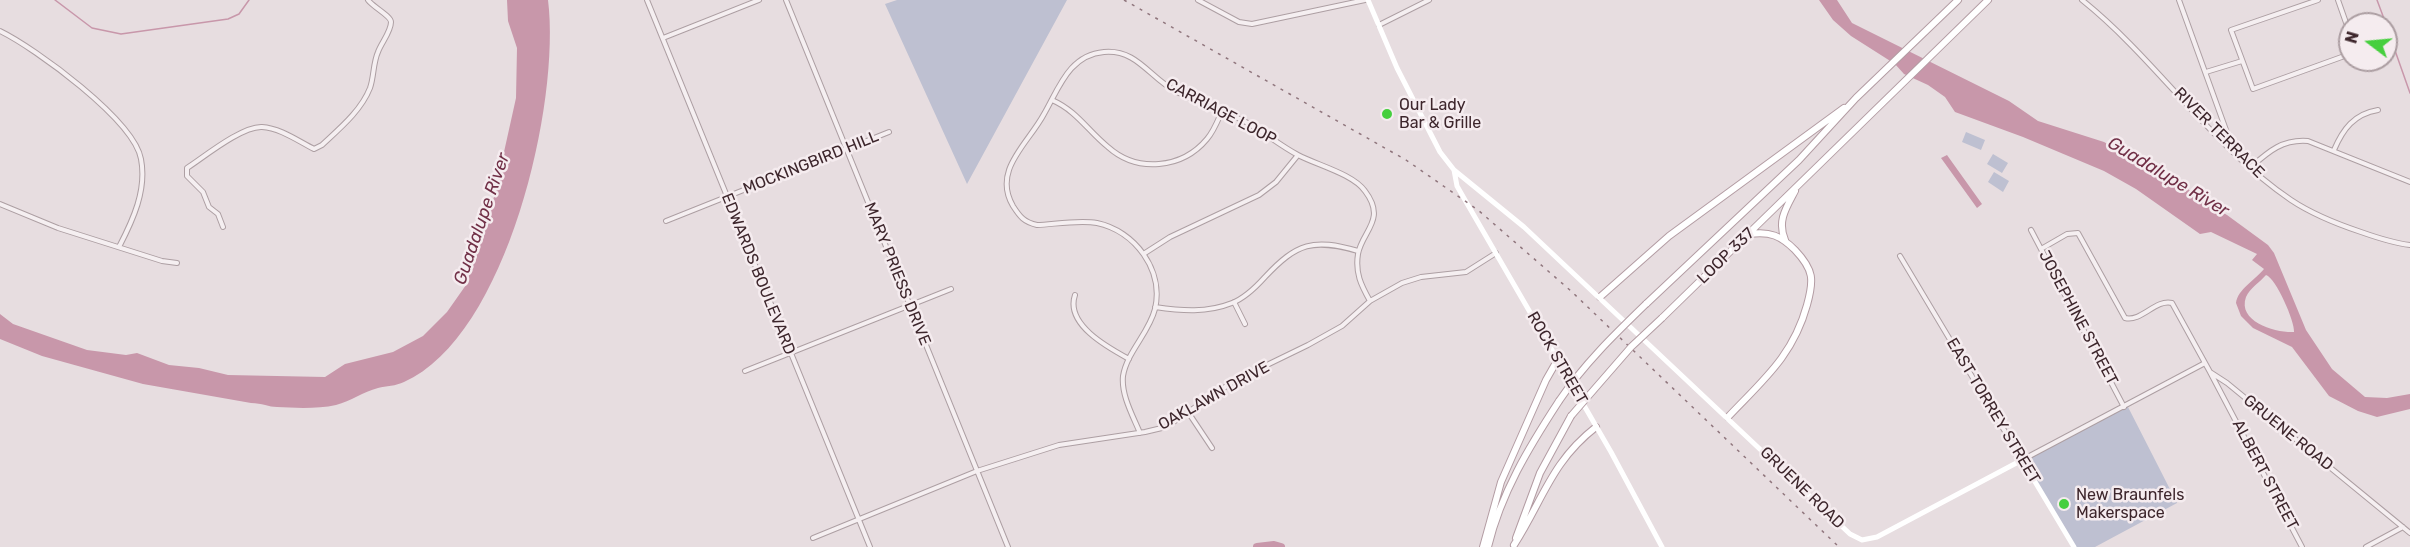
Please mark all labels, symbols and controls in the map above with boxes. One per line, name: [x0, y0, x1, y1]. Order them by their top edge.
north arrow: [2338, 12, 2398, 72]
text: N: [2341, 29, 2363, 46]
street label: CARRIAGE LOOP: [1162, 75, 1280, 149]
street label: RIVER TERRACE: [2170, 84, 2268, 182]
place label: Our Lady Bar & Grille: [1399, 95, 1481, 133]
marker: Our Lady Bar & Grille: [1380, 107, 1394, 121]
street label: MOCKINGBIRD HILL: [740, 127, 882, 199]
water label: Guadalupe River: [2103, 132, 2233, 222]
water label: Guadalupe River: [449, 150, 515, 288]
street label: EDWARDS BOULEVARD: [717, 191, 799, 357]
street label: MARY PRIESS DRIVE: [860, 200, 934, 348]
street label: LOOP 337: [1693, 224, 1759, 288]
street label: JOSEPHINE STREET: [2034, 247, 2122, 389]
street label: ROCK STREET: [1523, 308, 1591, 408]
street label: EAST TORREY STREET: [1942, 335, 2044, 487]
street label: OAKLAWN DRIVE: [1155, 358, 1273, 434]
street label: GRUENE ROAD: [2239, 391, 2337, 475]
street label: ALBERT STREET: [2228, 417, 2302, 533]
street label: GRUENE ROAD: [1756, 443, 1848, 533]
place label: New Braunfels Makerspace: [2076, 485, 2184, 523]
marker: New Braunfels Makerspace: [2057, 497, 2071, 511]

